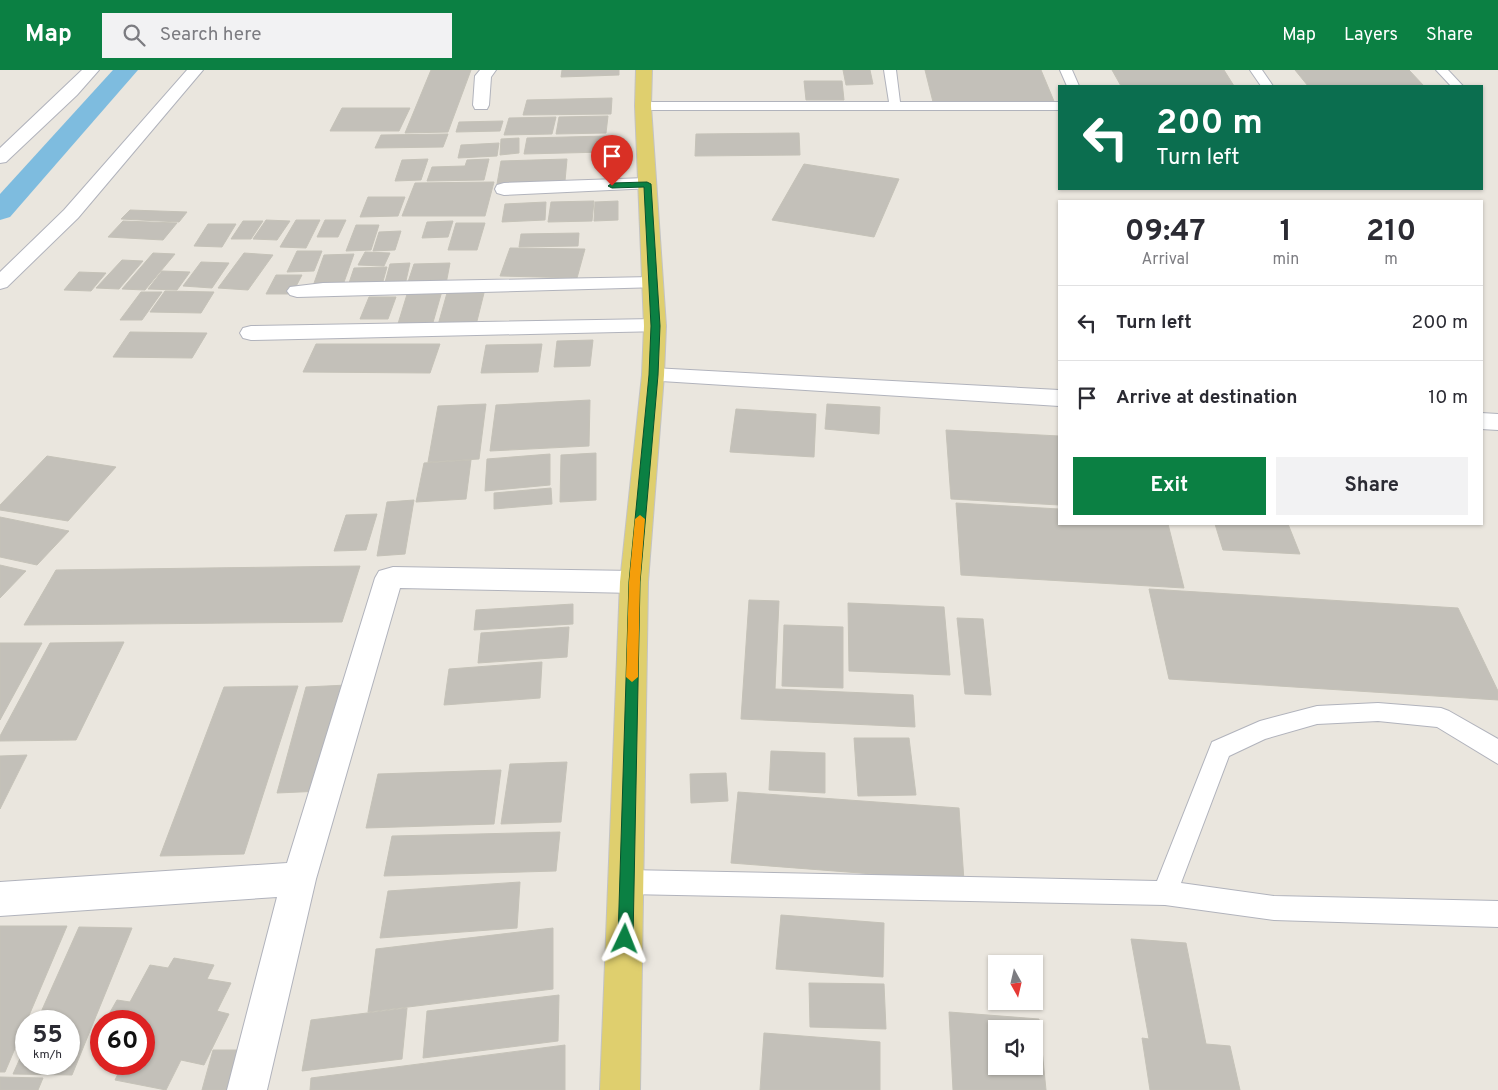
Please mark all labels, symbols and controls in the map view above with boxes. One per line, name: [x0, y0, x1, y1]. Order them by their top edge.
search box: [102, 13, 452, 58]
text: Map: [25, 20, 72, 50]
icon: search: [120, 21, 148, 49]
text: Search here: [160, 23, 261, 47]
text: Map: [1282, 24, 1316, 47]
text: Layers: [1344, 24, 1398, 47]
text: Share: [1426, 24, 1473, 47]
text: 200 m: [1156, 102, 1263, 146]
icon: left: [1073, 105, 1138, 170]
pin: [591, 135, 633, 186]
icon: arrive: [598, 142, 626, 170]
text: Turn left: [1156, 145, 1239, 172]
text: 09:47: [1125, 214, 1206, 251]
text: 1: [1280, 214, 1292, 251]
text: 210: [1366, 214, 1416, 251]
text: Arrival: [1141, 250, 1189, 270]
text: min: [1273, 250, 1299, 270]
text: m: [1384, 250, 1398, 270]
icon: left: [1073, 309, 1101, 337]
text: Turn left: [1116, 311, 1192, 335]
text: 200 m: [1412, 311, 1468, 335]
icon: arrive: [1073, 384, 1101, 412]
text: Arrive at destination: [1116, 386, 1297, 410]
text: 10 m: [1428, 386, 1468, 410]
button: Exit: [1073, 457, 1266, 515]
button: Share: [1276, 457, 1468, 515]
position arrow: [598, 912, 650, 964]
north arrow: [988, 955, 1042, 1010]
map controls: [988, 955, 1043, 1075]
speed limit sign: 60: [90, 1010, 155, 1075]
text: 55: [32, 1020, 63, 1052]
button: sound: [988, 1020, 1043, 1075]
text: km/h: [33, 1047, 62, 1063]

